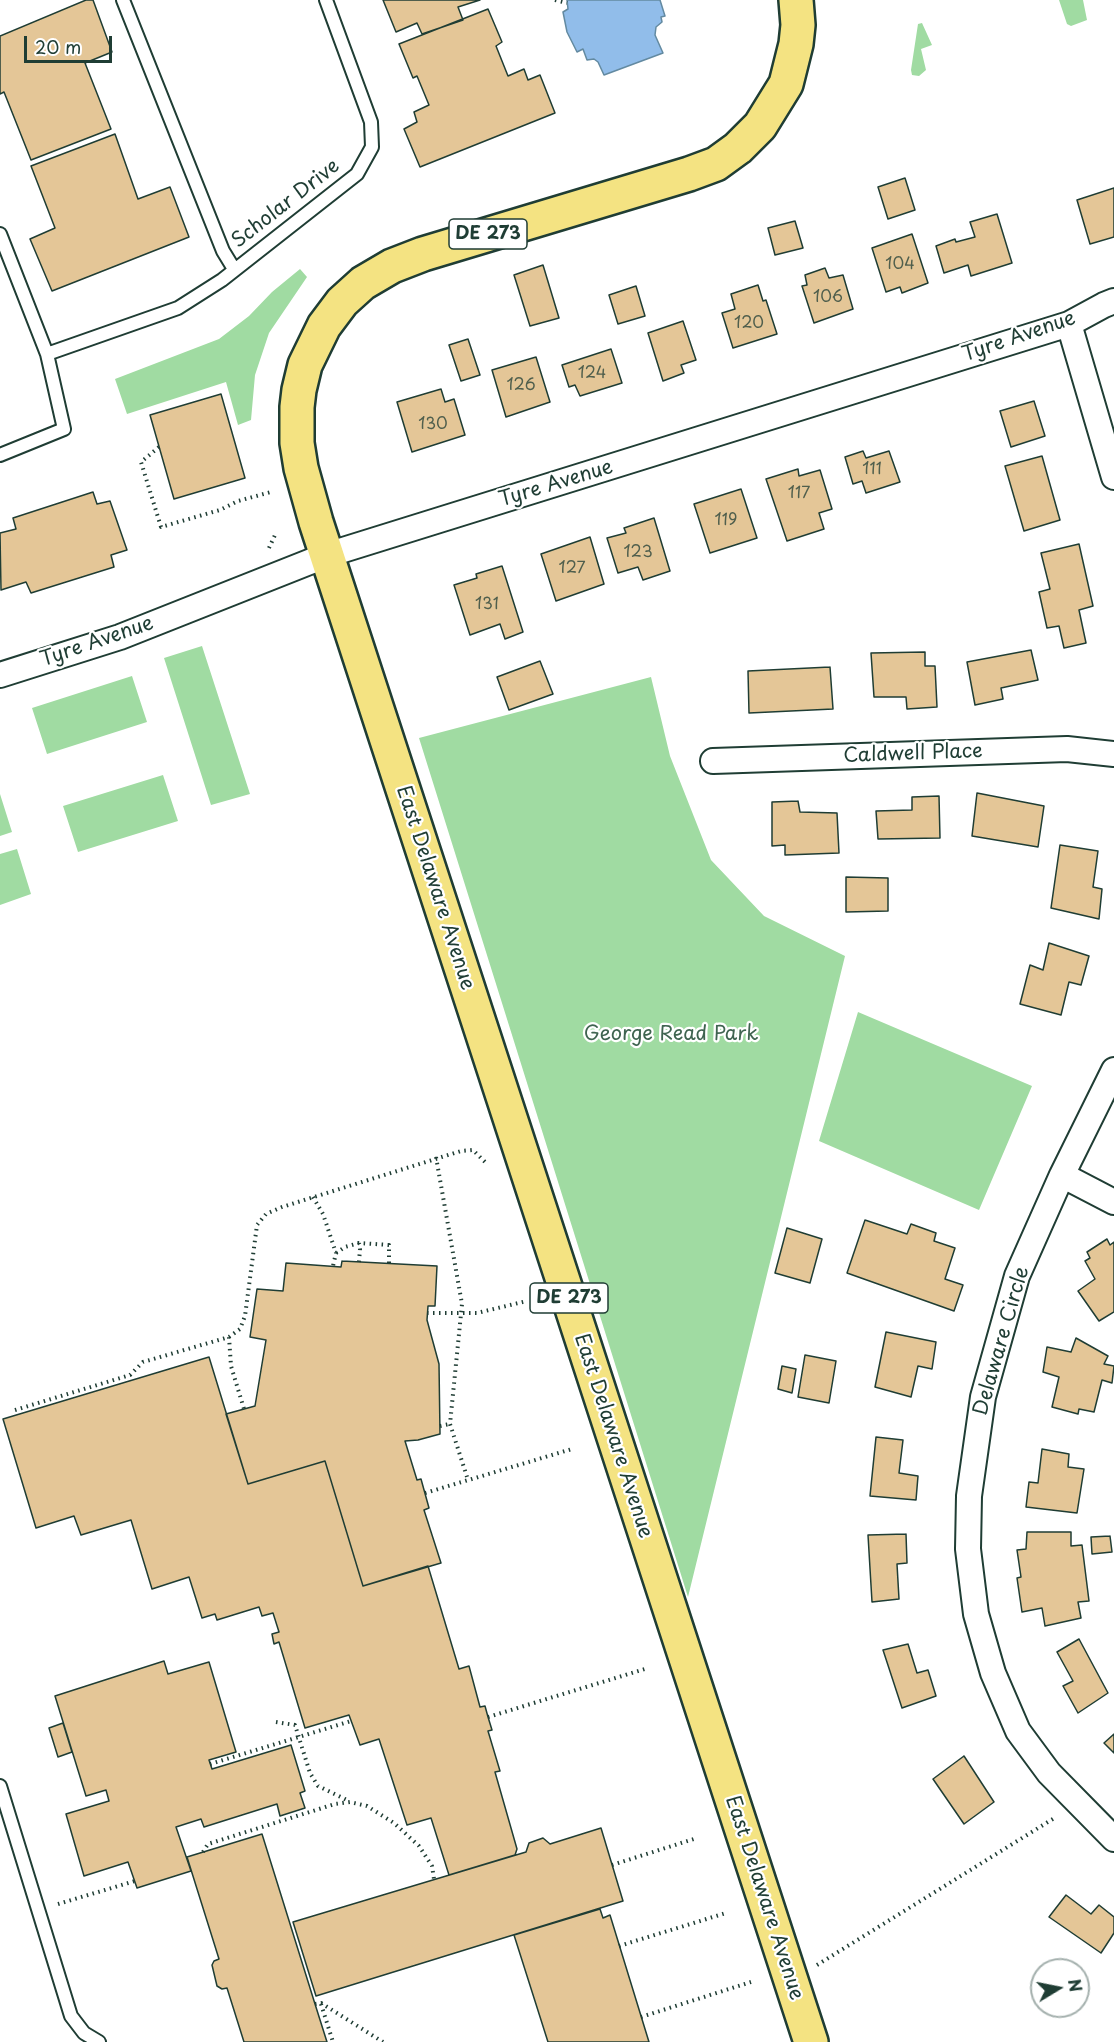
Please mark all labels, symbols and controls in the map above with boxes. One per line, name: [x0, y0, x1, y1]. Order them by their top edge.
scale bar: [27, 24, 116, 62]
text: 20 m: [35, 33, 81, 60]
street label: Scholar Drive: [227, 154, 345, 254]
road number: DE 273: [449, 219, 527, 249]
house number: 104: [885, 255, 915, 275]
house number: 106: [813, 288, 843, 308]
street label: Tyre Avenue: [959, 306, 1079, 368]
house number: 120: [734, 314, 764, 334]
house number: 124: [578, 364, 606, 384]
house number: 126: [506, 376, 536, 396]
house number: 130: [418, 415, 448, 435]
street label: Tyre Avenue: [496, 455, 616, 513]
house number: 111: [862, 460, 882, 480]
house number: 117: [788, 484, 810, 504]
house number: 119: [715, 511, 737, 531]
house number: 123: [623, 543, 653, 563]
house number: 127: [558, 559, 586, 579]
house number: 131: [475, 595, 499, 615]
street label: Tyre Avenue: [37, 611, 157, 673]
street label: Caldwell Place: [843, 740, 983, 768]
street label: East Delaware Avenue: [391, 783, 479, 993]
park label: George Read Park: [584, 1022, 758, 1046]
street label: Delaware Circle: [969, 1264, 1035, 1418]
road number: DE 273: [530, 1283, 608, 1313]
street label: East Delaware Avenue: [569, 1331, 657, 1541]
street label: East Delaware Avenue: [720, 1793, 808, 2003]
north arrow: [1030, 1958, 1090, 2018]
text: N: [1063, 1977, 1089, 1994]

